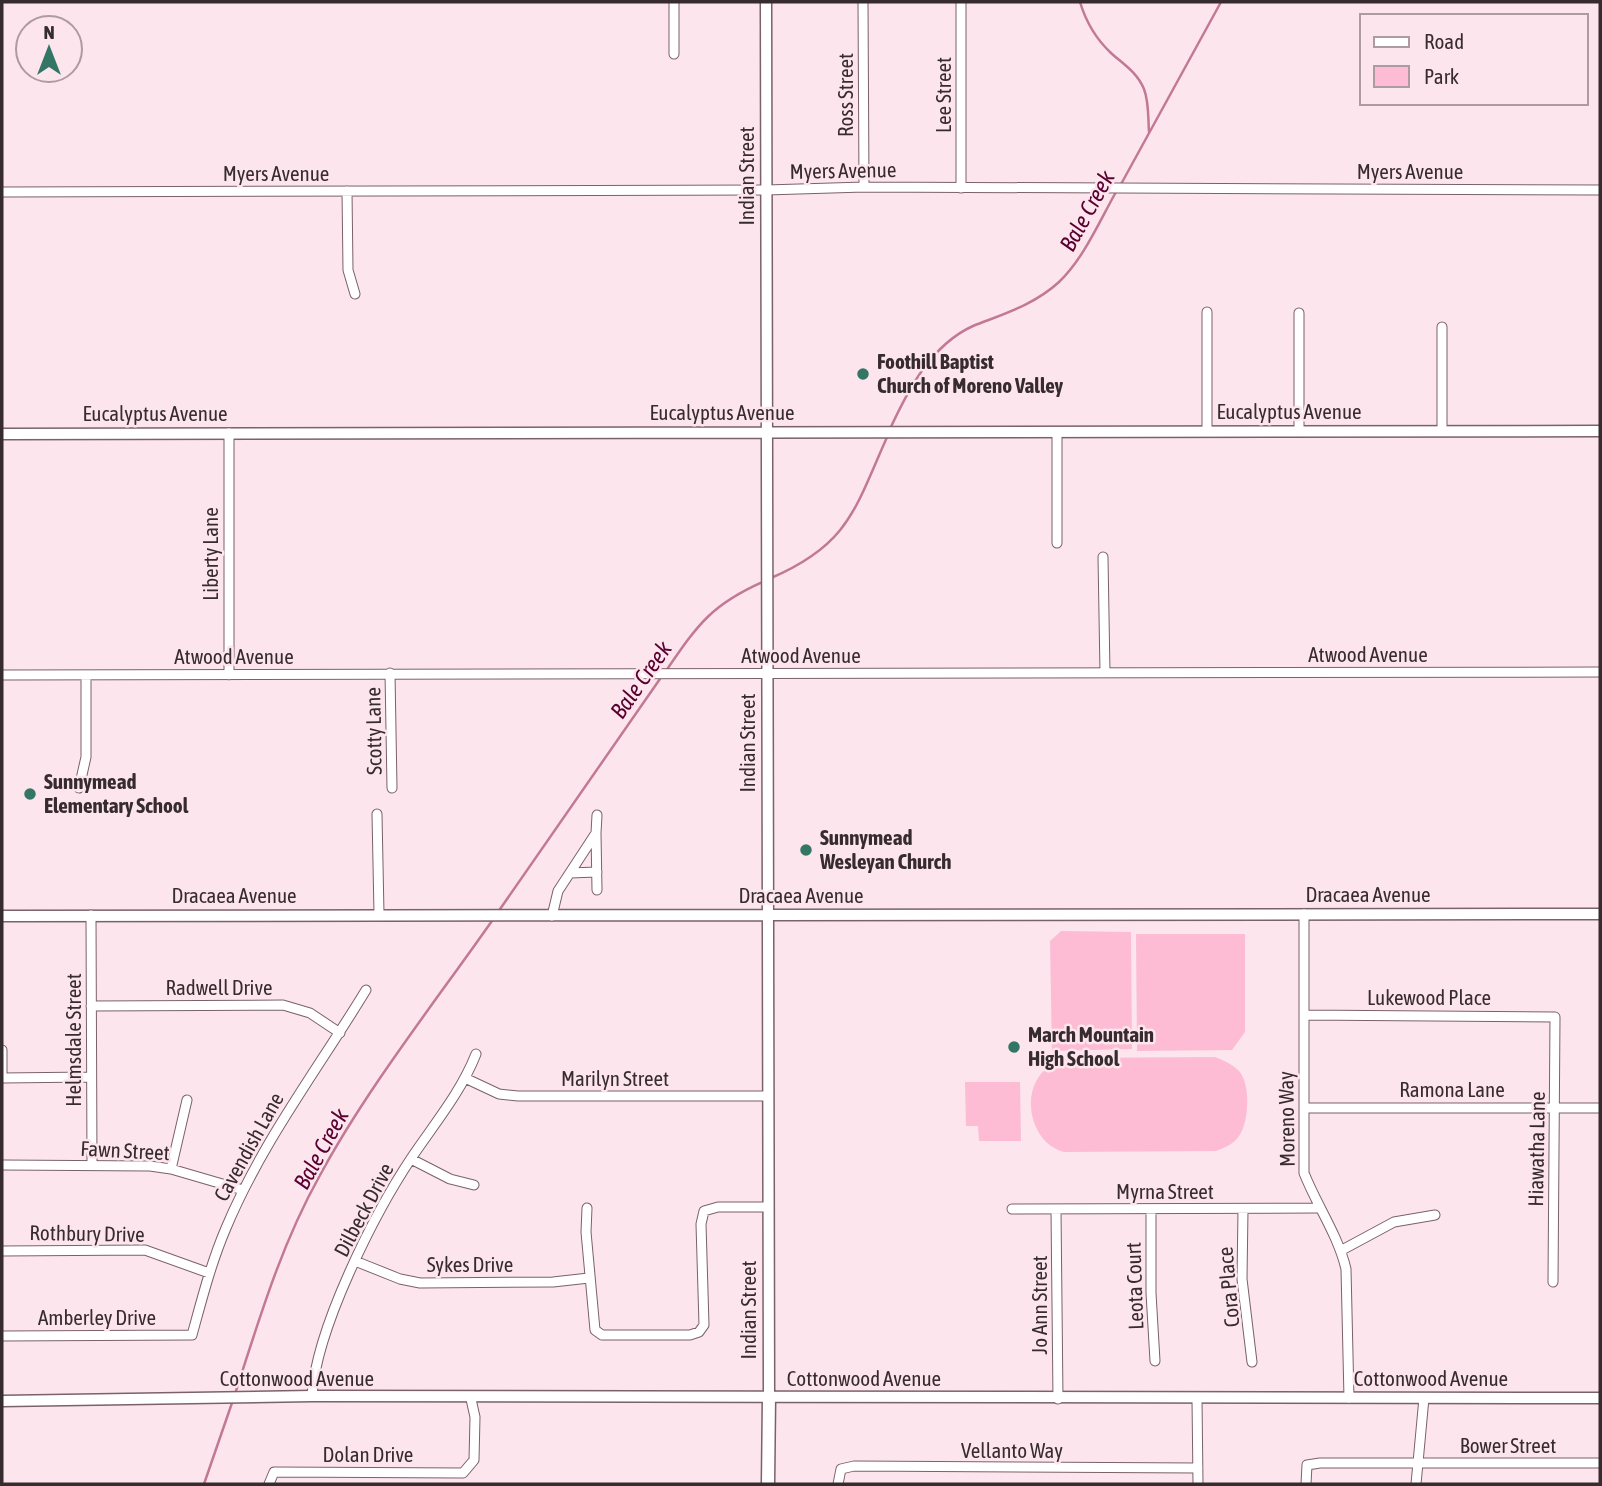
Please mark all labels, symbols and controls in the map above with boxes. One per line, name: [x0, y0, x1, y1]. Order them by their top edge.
north arrow: [14, 14, 84, 84]
legend: [1360, 14, 1588, 105]
text: N: [43, 21, 55, 43]
text: Road: [1424, 29, 1464, 53]
street label: Ross Street: [833, 53, 857, 137]
street label: Lee Street: [931, 57, 955, 133]
text: Park: [1424, 64, 1459, 88]
street label: Indian Street: [734, 126, 758, 226]
street label: Myers Avenue: [789, 157, 897, 183]
street label: Myers Avenue: [1357, 159, 1463, 183]
street label: Myers Avenue: [223, 161, 329, 185]
water label: Bale Creek: [1054, 165, 1120, 256]
place label: Foothill Baptist Church of Moreno Valley: [877, 349, 1064, 397]
marker: Foothill Baptist Church of Moreno Valley: [855, 366, 871, 382]
street label: Eucalyptus Avenue: [1216, 399, 1362, 423]
street label: Eucalyptus Avenue: [649, 400, 795, 424]
street label: Eucalyptus Avenue: [82, 401, 228, 425]
street label: Liberty Lane: [198, 507, 222, 601]
water label: Bale Creek: [605, 636, 677, 723]
street label: Atwood Avenue: [1308, 642, 1428, 666]
street label: Atwood Avenue: [741, 643, 861, 667]
street label: Atwood Avenue: [174, 644, 294, 668]
street label: Scotty Lane: [360, 687, 386, 775]
street label: Indian Street: [735, 693, 759, 793]
place label: Sunnymead Elementary School: [44, 769, 189, 817]
marker: Sunnymead Elementary School: [22, 786, 38, 802]
place label: Sunnymead Wesleyan Church: [819, 825, 951, 873]
marker: Sunnymead Wesleyan Church: [798, 842, 814, 858]
street label: Dracaea Avenue: [1305, 882, 1431, 906]
street label: Dracaea Avenue: [171, 883, 297, 907]
street label: Dracaea Avenue: [738, 883, 864, 907]
street label: Helmsdale Street: [61, 973, 85, 1107]
street label: Radwell Drive: [166, 975, 272, 999]
street label: Lukewood Place: [1367, 985, 1491, 1009]
place label: March Mountain High School: [1028, 1022, 1154, 1070]
marker: March Mountain High School: [1006, 1039, 1022, 1055]
street label: Marilyn Street: [561, 1066, 669, 1090]
street label: Moreno Way: [1273, 1071, 1299, 1167]
street label: Ramona Lane: [1399, 1077, 1505, 1101]
street label: Cavendish Lane: [208, 1088, 288, 1205]
street label: Hiawatha Lane: [1523, 1091, 1549, 1207]
water label: Bale Creek: [288, 1103, 354, 1194]
street label: Fawn Street: [80, 1136, 170, 1164]
street label: Dilbeck Drive: [329, 1159, 398, 1260]
street label: Myrna Street: [1116, 1179, 1214, 1203]
street label: Rothbury Drive: [29, 1220, 145, 1246]
street label: Leota Court: [1120, 1242, 1148, 1330]
street label: Cora Place: [1213, 1246, 1243, 1328]
street label: Sykes Drive: [427, 1252, 513, 1276]
street label: Jo Ann Street: [1027, 1255, 1051, 1355]
street label: Indian Street: [736, 1260, 760, 1360]
street label: Amberley Drive: [38, 1305, 156, 1329]
street label: Cottonwood Avenue: [220, 1366, 374, 1390]
street label: Cottonwood Avenue: [787, 1366, 941, 1390]
street label: Cottonwood Avenue: [1354, 1366, 1508, 1390]
street label: Bower Street: [1460, 1433, 1556, 1457]
street label: Vellanto Way: [961, 1438, 1063, 1462]
street label: Dolan Drive: [323, 1442, 413, 1466]

